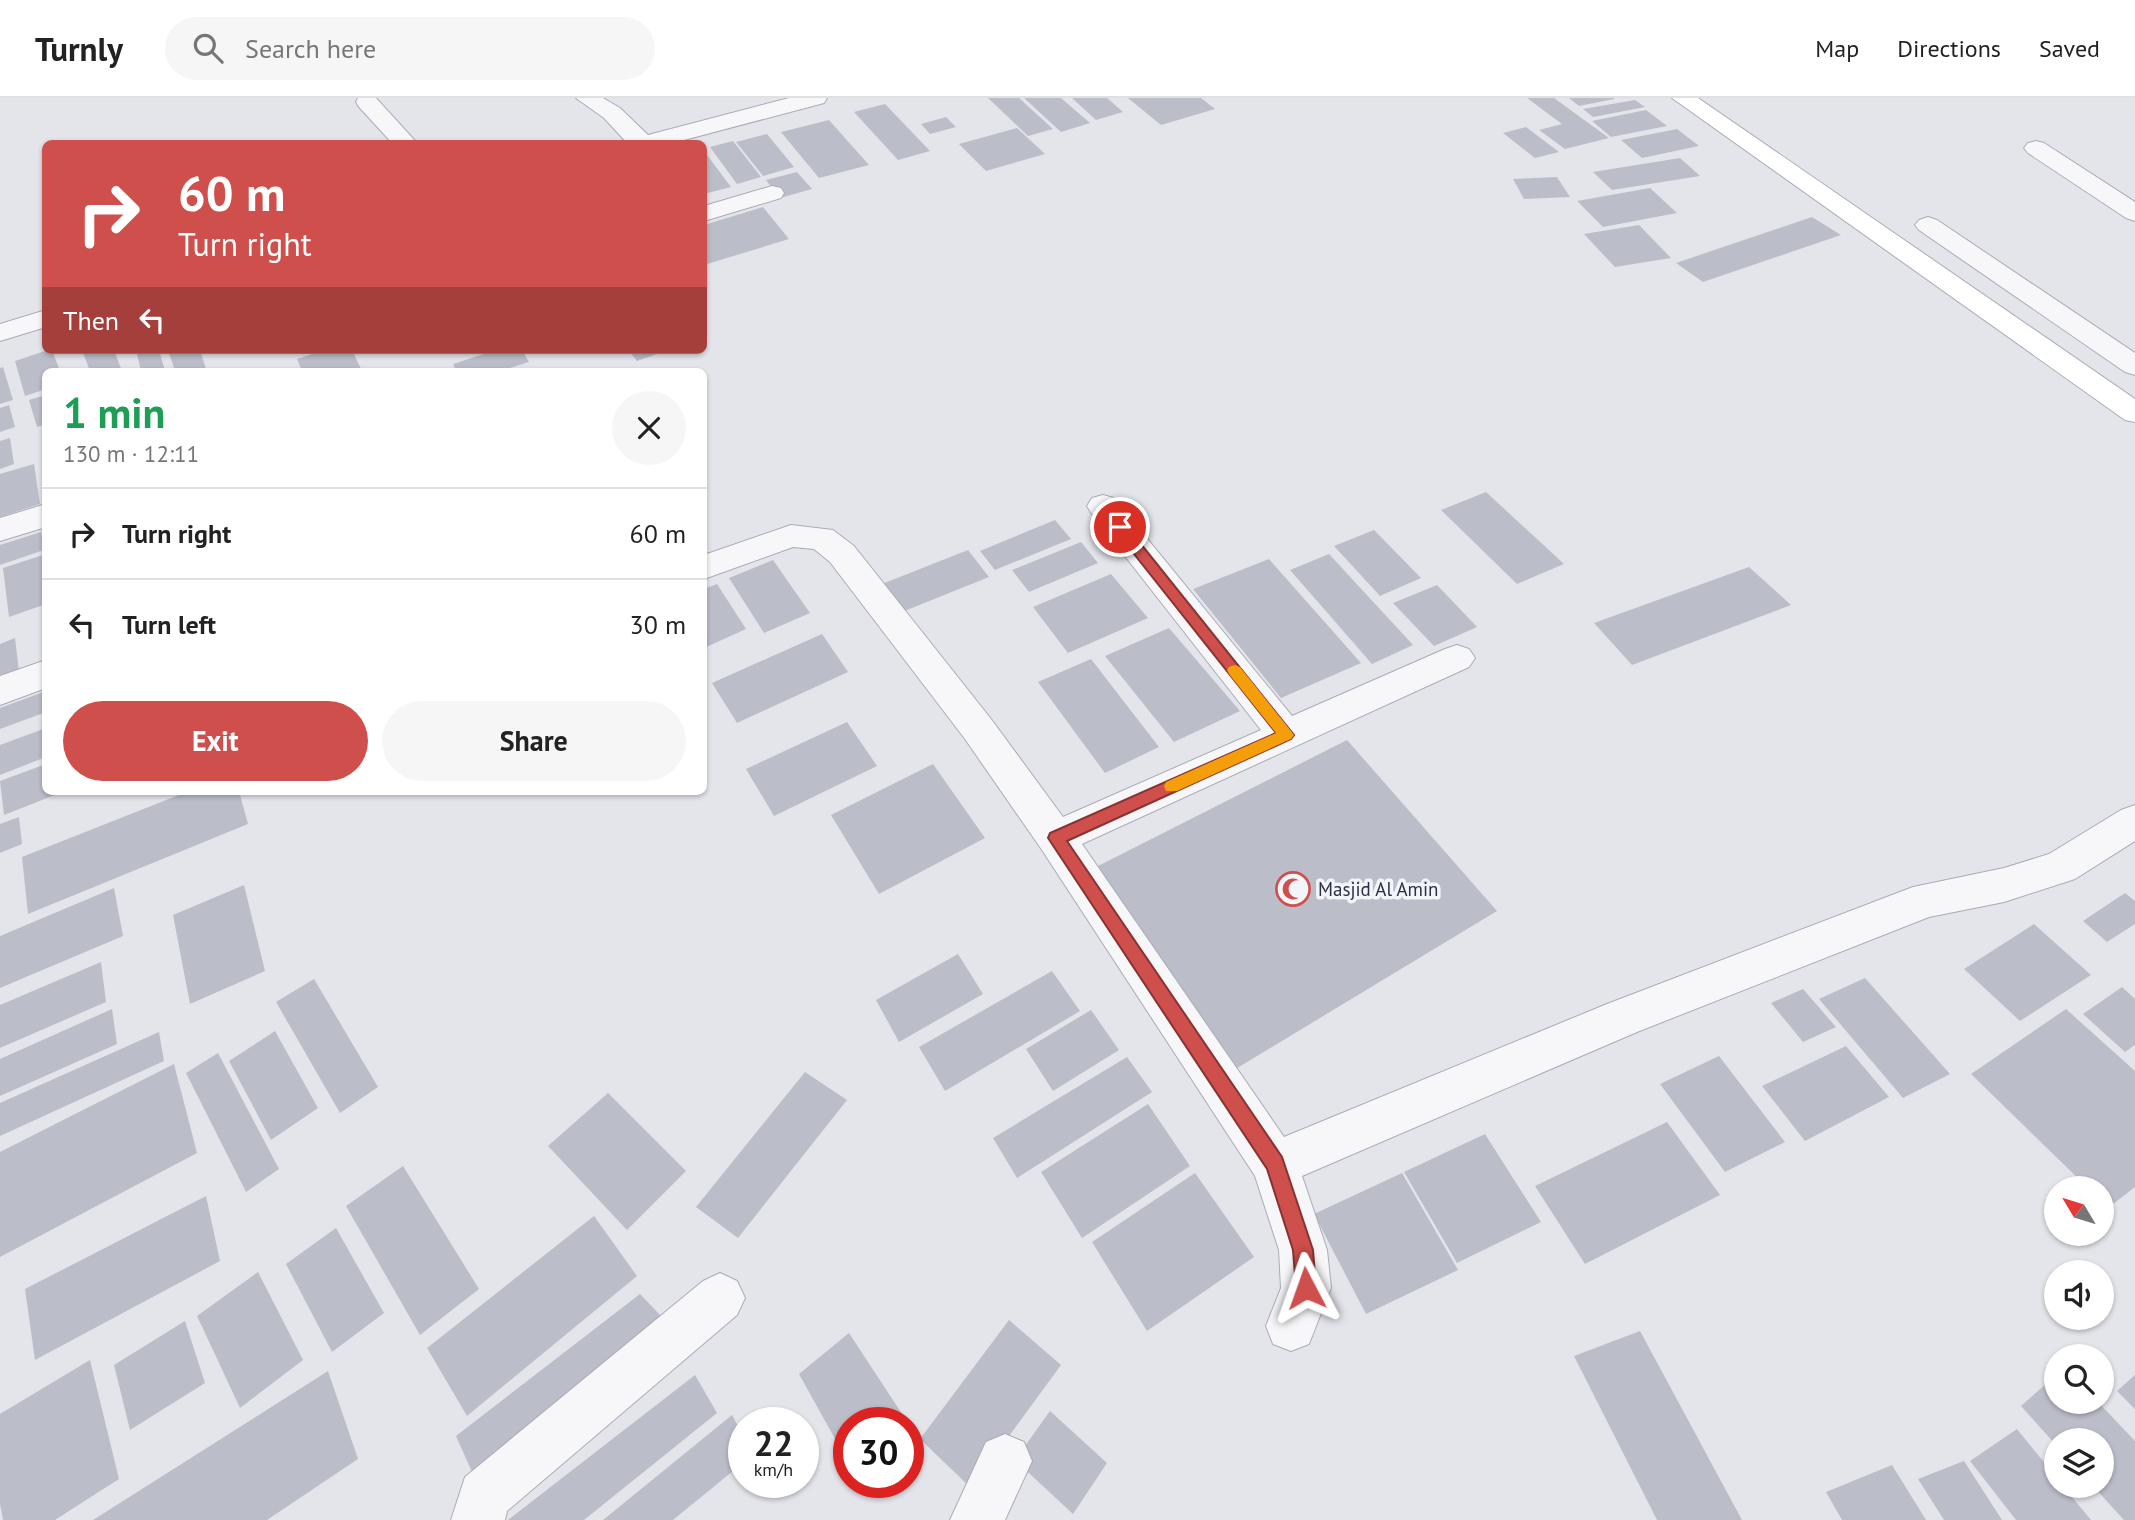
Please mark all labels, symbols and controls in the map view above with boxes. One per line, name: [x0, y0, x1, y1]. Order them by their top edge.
search box: [165, 17, 655, 80]
text: Turnly: [35, 27, 123, 70]
icon: search: [189, 29, 227, 67]
text: Search here: [245, 32, 376, 65]
text: Map: [1815, 33, 1859, 64]
text: Directions: [1897, 33, 2001, 64]
text: Saved: [2039, 33, 2100, 64]
text: 60 m: [178, 161, 285, 225]
icon: right: [63, 168, 154, 259]
text: Turn right: [178, 223, 312, 265]
icon: left: [133, 301, 171, 339]
text: Then: [63, 304, 119, 337]
text: 1 min: [63, 385, 165, 440]
button: close: [612, 391, 686, 465]
text: 130 m · 12:11: [63, 439, 199, 468]
pin: [1090, 497, 1150, 557]
icon: arrive: [1101, 508, 1139, 546]
icon: right: [63, 515, 101, 553]
text: Turn right: [122, 517, 231, 550]
text: 60 m: [630, 517, 686, 550]
icon: left: [63, 606, 101, 644]
text: Turn left: [122, 608, 216, 641]
text: 30 m: [630, 608, 686, 641]
button: Exit: [63, 701, 368, 781]
button: Share: [382, 701, 686, 781]
mosque icon: Masjid Al Amin: [1274, 870, 1312, 908]
place label: Masjid Al Amin: [1318, 877, 1438, 901]
north arrow: [2044, 1176, 2114, 1246]
map controls: [2044, 1176, 2114, 1498]
position arrow: [1269, 1251, 1343, 1325]
button: sound: [2044, 1260, 2114, 1330]
button: search: [2044, 1344, 2114, 1414]
speed limit sign: 30: [833, 1407, 924, 1498]
text: 22: [754, 1420, 793, 1466]
button: layers: [2044, 1428, 2114, 1498]
text: km/h: [754, 1458, 793, 1481]

